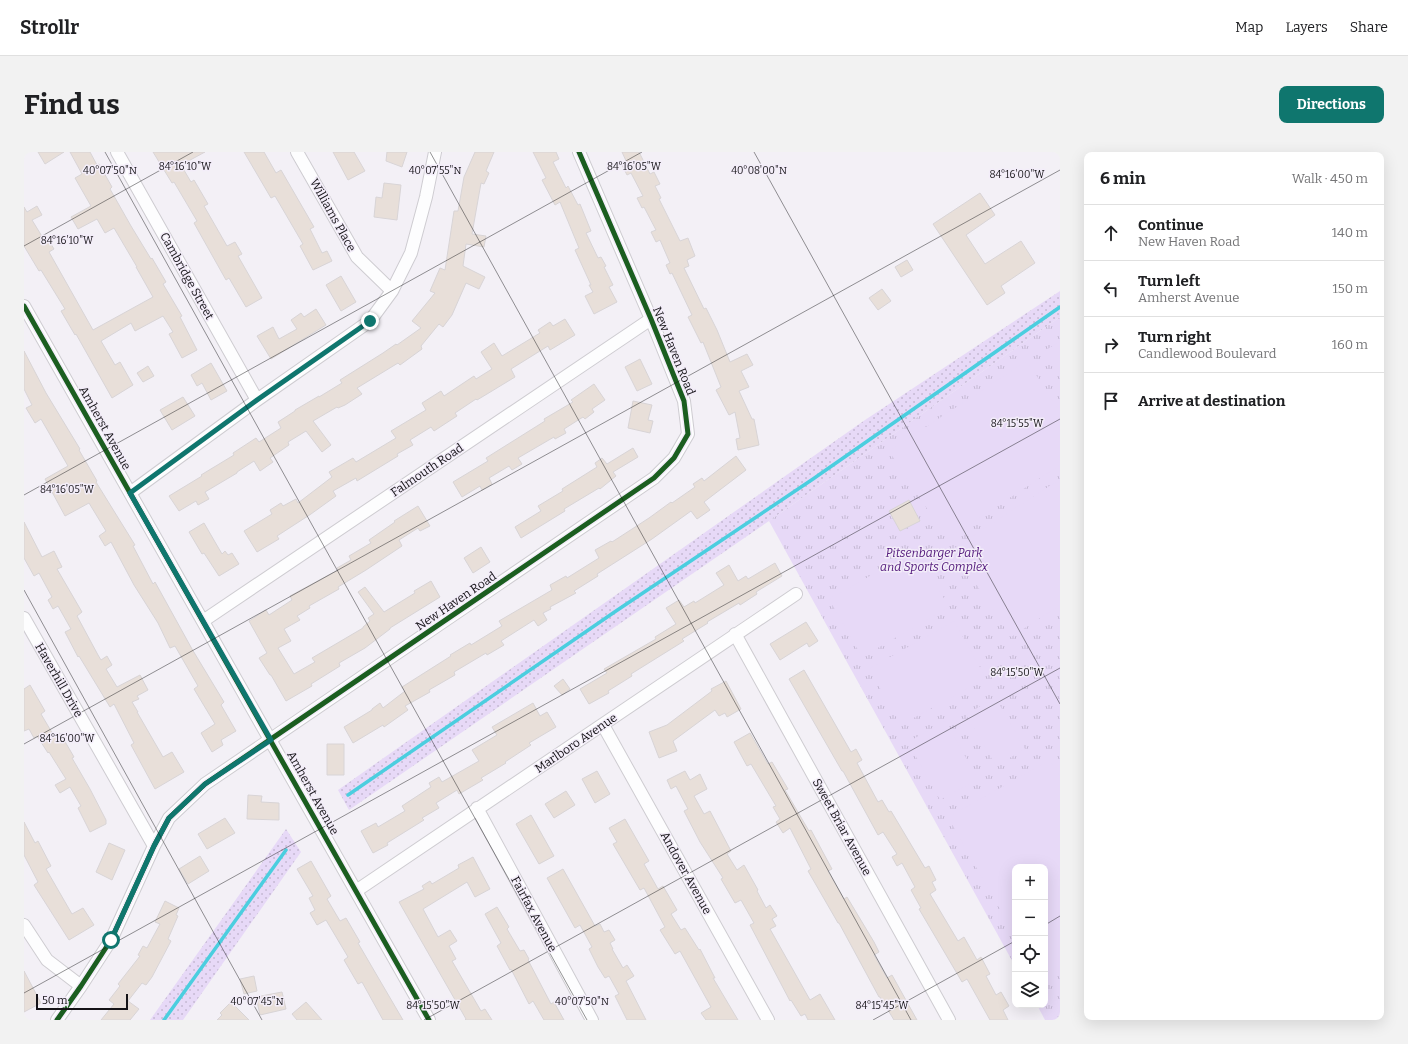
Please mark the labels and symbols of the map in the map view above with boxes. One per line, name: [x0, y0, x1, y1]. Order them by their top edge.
text: 84°16'10"W: [159, 161, 212, 173]
text: 84°16'05"W: [607, 161, 662, 173]
text: 40°07'50"N: [83, 165, 137, 177]
text: 40°07'55"N: [409, 165, 461, 177]
text: 40°08'00"N: [731, 165, 787, 177]
text: 84°16'00"W: [989, 169, 1045, 181]
street label: Williams Place: [307, 176, 359, 254]
street label: Cambridge Street: [157, 230, 217, 323]
text: 84°16'10"W: [41, 235, 94, 247]
street label: New Haven Road: [650, 305, 698, 397]
route end: [361, 312, 379, 330]
street label: Amherst Avenue: [76, 384, 134, 472]
text: 84°15'55"W: [991, 418, 1044, 430]
street label: Falmouth Road: [388, 441, 466, 499]
text: 84°16'05"W: [40, 484, 95, 496]
park label: Pitsenbarger Park and Sports Complex: [880, 546, 989, 574]
street label: New Haven Road: [413, 569, 499, 633]
street label: Haverhill Drive: [32, 640, 86, 720]
text: 84°15'50"W: [990, 667, 1044, 679]
street label: Marlboro Avenue: [532, 710, 620, 776]
text: 84°16'00"W: [39, 733, 95, 745]
street label: Amherst Avenue: [284, 749, 342, 837]
street label: Sweet Briar Avenue: [810, 776, 874, 878]
street label: Andover Avenue: [658, 829, 714, 917]
street label: Fairfax Avenue: [508, 874, 560, 954]
route start: [102, 931, 120, 949]
scale bar: [36, 992, 128, 1011]
text: 40°07'45"N: [230, 996, 284, 1008]
text: 40°07'50"N: [555, 996, 609, 1008]
text: 84°15'50"W: [406, 1000, 460, 1012]
text: 84°15'45"W: [856, 1000, 909, 1012]

